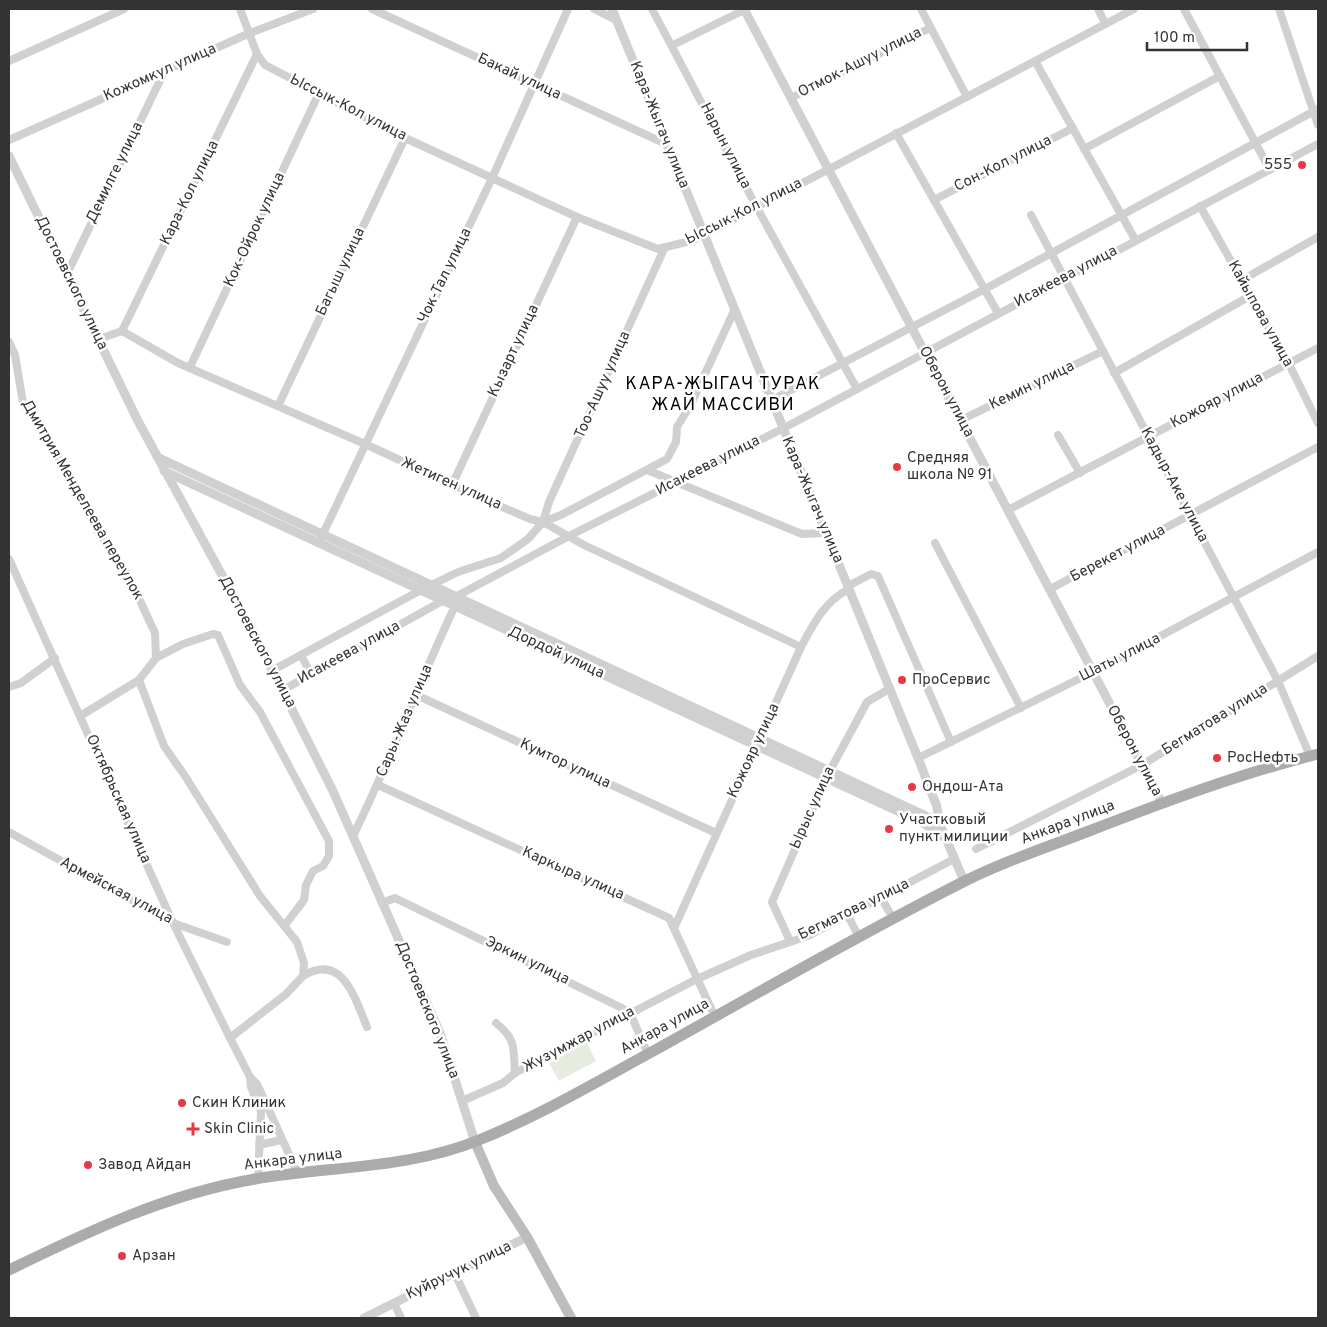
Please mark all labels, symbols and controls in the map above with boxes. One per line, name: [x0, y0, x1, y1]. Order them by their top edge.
scale bar: [1147, 20, 1247, 52]
street label: Отмок-Ашуу улица: [795, 24, 925, 102]
text: 100 m: [1154, 29, 1195, 48]
street label: Кожомкул улица: [101, 40, 219, 106]
street label: Бакай улица: [474, 49, 564, 105]
street label: Кара-Жыгач улица: [625, 59, 693, 191]
street label: Ыссык-Кол улица: [286, 70, 410, 146]
street label: Нарын улица: [695, 100, 755, 192]
street label: Демилге улица: [82, 119, 148, 227]
street label: Сон-Кол улица: [951, 131, 1055, 197]
street label: Кара-Кол улица: [156, 138, 224, 248]
place label: 555: [1264, 156, 1292, 175]
marker: 555: [1296, 159, 1308, 171]
street label: Кок-Ойрок улица: [220, 170, 290, 290]
street label: Ыссык-Кол улица: [682, 174, 806, 250]
street label: Достоевского улица: [30, 213, 112, 353]
street label: Багыш улица: [312, 225, 370, 319]
street label: Чок-Тал улица: [414, 225, 476, 327]
street label: Исакеева улица: [1011, 242, 1121, 312]
street label: Кайыпова улица: [1223, 257, 1297, 371]
street label: Кызарт улица: [484, 302, 544, 400]
street label: Тоо-Ашуу улица: [571, 328, 635, 442]
street label: Оберон улица: [914, 343, 978, 441]
street label: Кемин улица: [986, 357, 1078, 415]
street label: Кожояр улица: [1167, 369, 1267, 433]
district label: КАРА-ЖЫГАЧ ТУРАК ЖАЙ МАССИВИ: [625, 373, 821, 417]
street label: Дмитрия Менделеева переулок: [17, 396, 147, 604]
street label: Кадыр-Аке улица: [1136, 424, 1212, 546]
street label: Исакеева улица: [653, 432, 763, 500]
street label: Кара-Жыгач улица: [777, 434, 847, 566]
place label: Средняя школа № 91: [907, 449, 992, 485]
street label: Жетиген улица: [398, 453, 504, 515]
marker: Средняя школа № 91: [891, 461, 903, 473]
street label: Берекет улица: [1067, 521, 1169, 587]
street label: Достоевского улица: [214, 573, 300, 711]
street label: Исакеева улица: [294, 617, 404, 689]
street label: Дордой улица: [505, 622, 607, 684]
street label: Шаты улица: [1076, 629, 1164, 687]
street label: Сары-Жаз улица: [373, 662, 437, 780]
place label: ПроСервис: [912, 671, 991, 690]
marker: ПроСервис: [896, 674, 908, 686]
street label: Бегматова улица: [1159, 680, 1271, 760]
street label: Кожояр улица: [724, 701, 784, 801]
street label: Оберон улица: [1102, 702, 1166, 800]
street label: Октябрьская улица: [81, 732, 155, 866]
street label: Кумтор улица: [517, 735, 613, 793]
place label: РосНефть: [1227, 749, 1299, 768]
marker: РосНефть: [1211, 752, 1223, 764]
street label: Ырыс улица: [786, 764, 840, 852]
place label: Ондош-Ата: [922, 778, 1003, 797]
marker: Ондош-Ата: [906, 781, 918, 793]
street label: Анкара улица: [1018, 796, 1118, 850]
place label: Участковый пункт милиции: [899, 811, 1008, 847]
marker: Участковый пункт милиции: [883, 823, 895, 835]
street label: Каркыра улица: [519, 843, 627, 905]
street label: Армейская улица: [56, 853, 176, 929]
street label: Бегматова улица: [795, 875, 913, 945]
street label: Эркин улица: [482, 932, 572, 990]
street label: Достоевского улица: [391, 938, 463, 1082]
street label: Анкара улица: [617, 995, 713, 1059]
street label: Жузумжар улица: [520, 1003, 638, 1077]
place label: Скин Клиник: [192, 1094, 286, 1113]
marker: Скин Клиник: [176, 1097, 188, 1109]
place label: Skin Clinic: [204, 1120, 274, 1139]
marker: Skin Clinic: [186, 1122, 200, 1136]
street label: Анкара улица: [243, 1145, 343, 1175]
place label: Завод Айдан: [98, 1156, 191, 1175]
marker: Завод Айдан: [82, 1159, 94, 1171]
street label: Куйручук улица: [403, 1237, 515, 1305]
place label: Арзан: [132, 1247, 176, 1266]
marker: Арзан: [116, 1250, 128, 1262]

